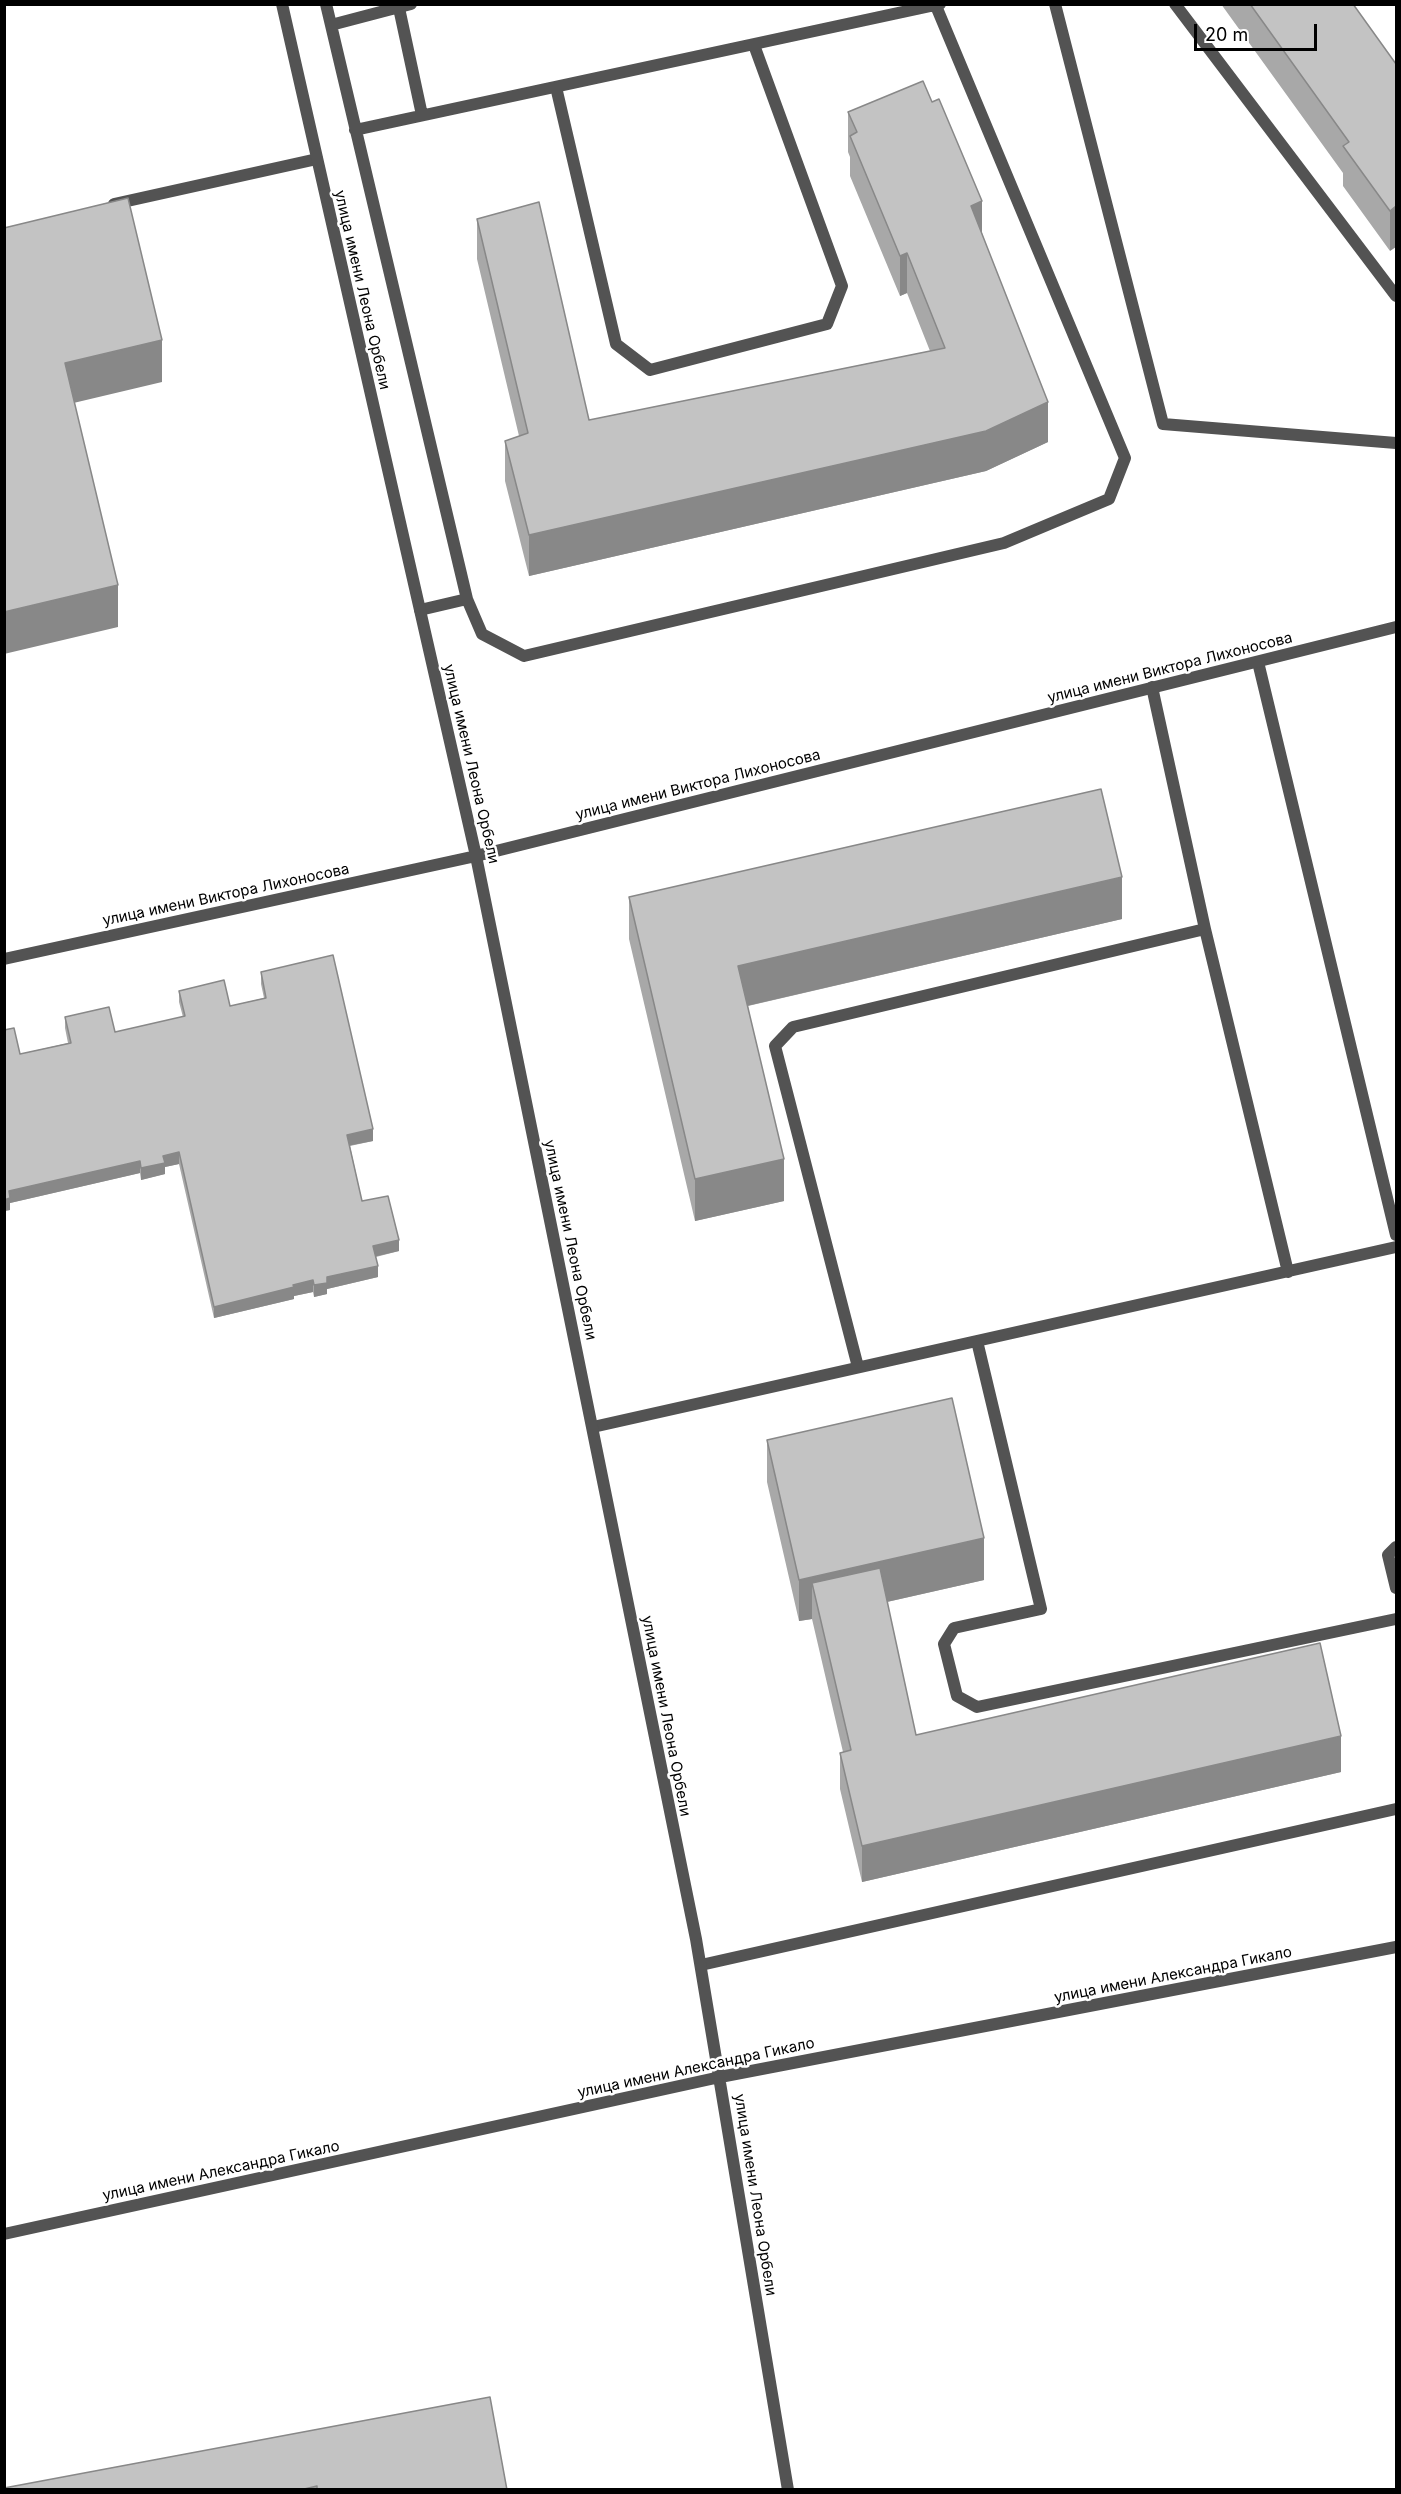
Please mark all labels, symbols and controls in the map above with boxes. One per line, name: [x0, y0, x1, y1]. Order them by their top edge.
scale bar: [1197, 12, 1320, 50]
text: 20 m: [1205, 24, 1248, 45]
street label: улица имени Леона Орбели: [330, 188, 394, 392]
street label: улица имени Виктора Лихоносова: [1046, 629, 1294, 707]
street label: улица имени Леона Орбели: [439, 662, 503, 866]
street label: улица имени Виктора Лихоносова: [574, 746, 822, 824]
street label: улица имени Виктора Лихоносова: [101, 860, 351, 930]
street label: улица имени Леона Орбели: [540, 1138, 600, 1342]
street label: улица имени Леона Орбели: [638, 1614, 694, 1818]
street label: улица имени Александра Гикало: [1053, 1943, 1293, 2007]
street label: улица имени Александра Гикало: [576, 2034, 816, 2102]
street label: улица имени Леона Орбели: [730, 2093, 780, 2297]
street label: улица имени Александра Гикало: [101, 2137, 341, 2205]

